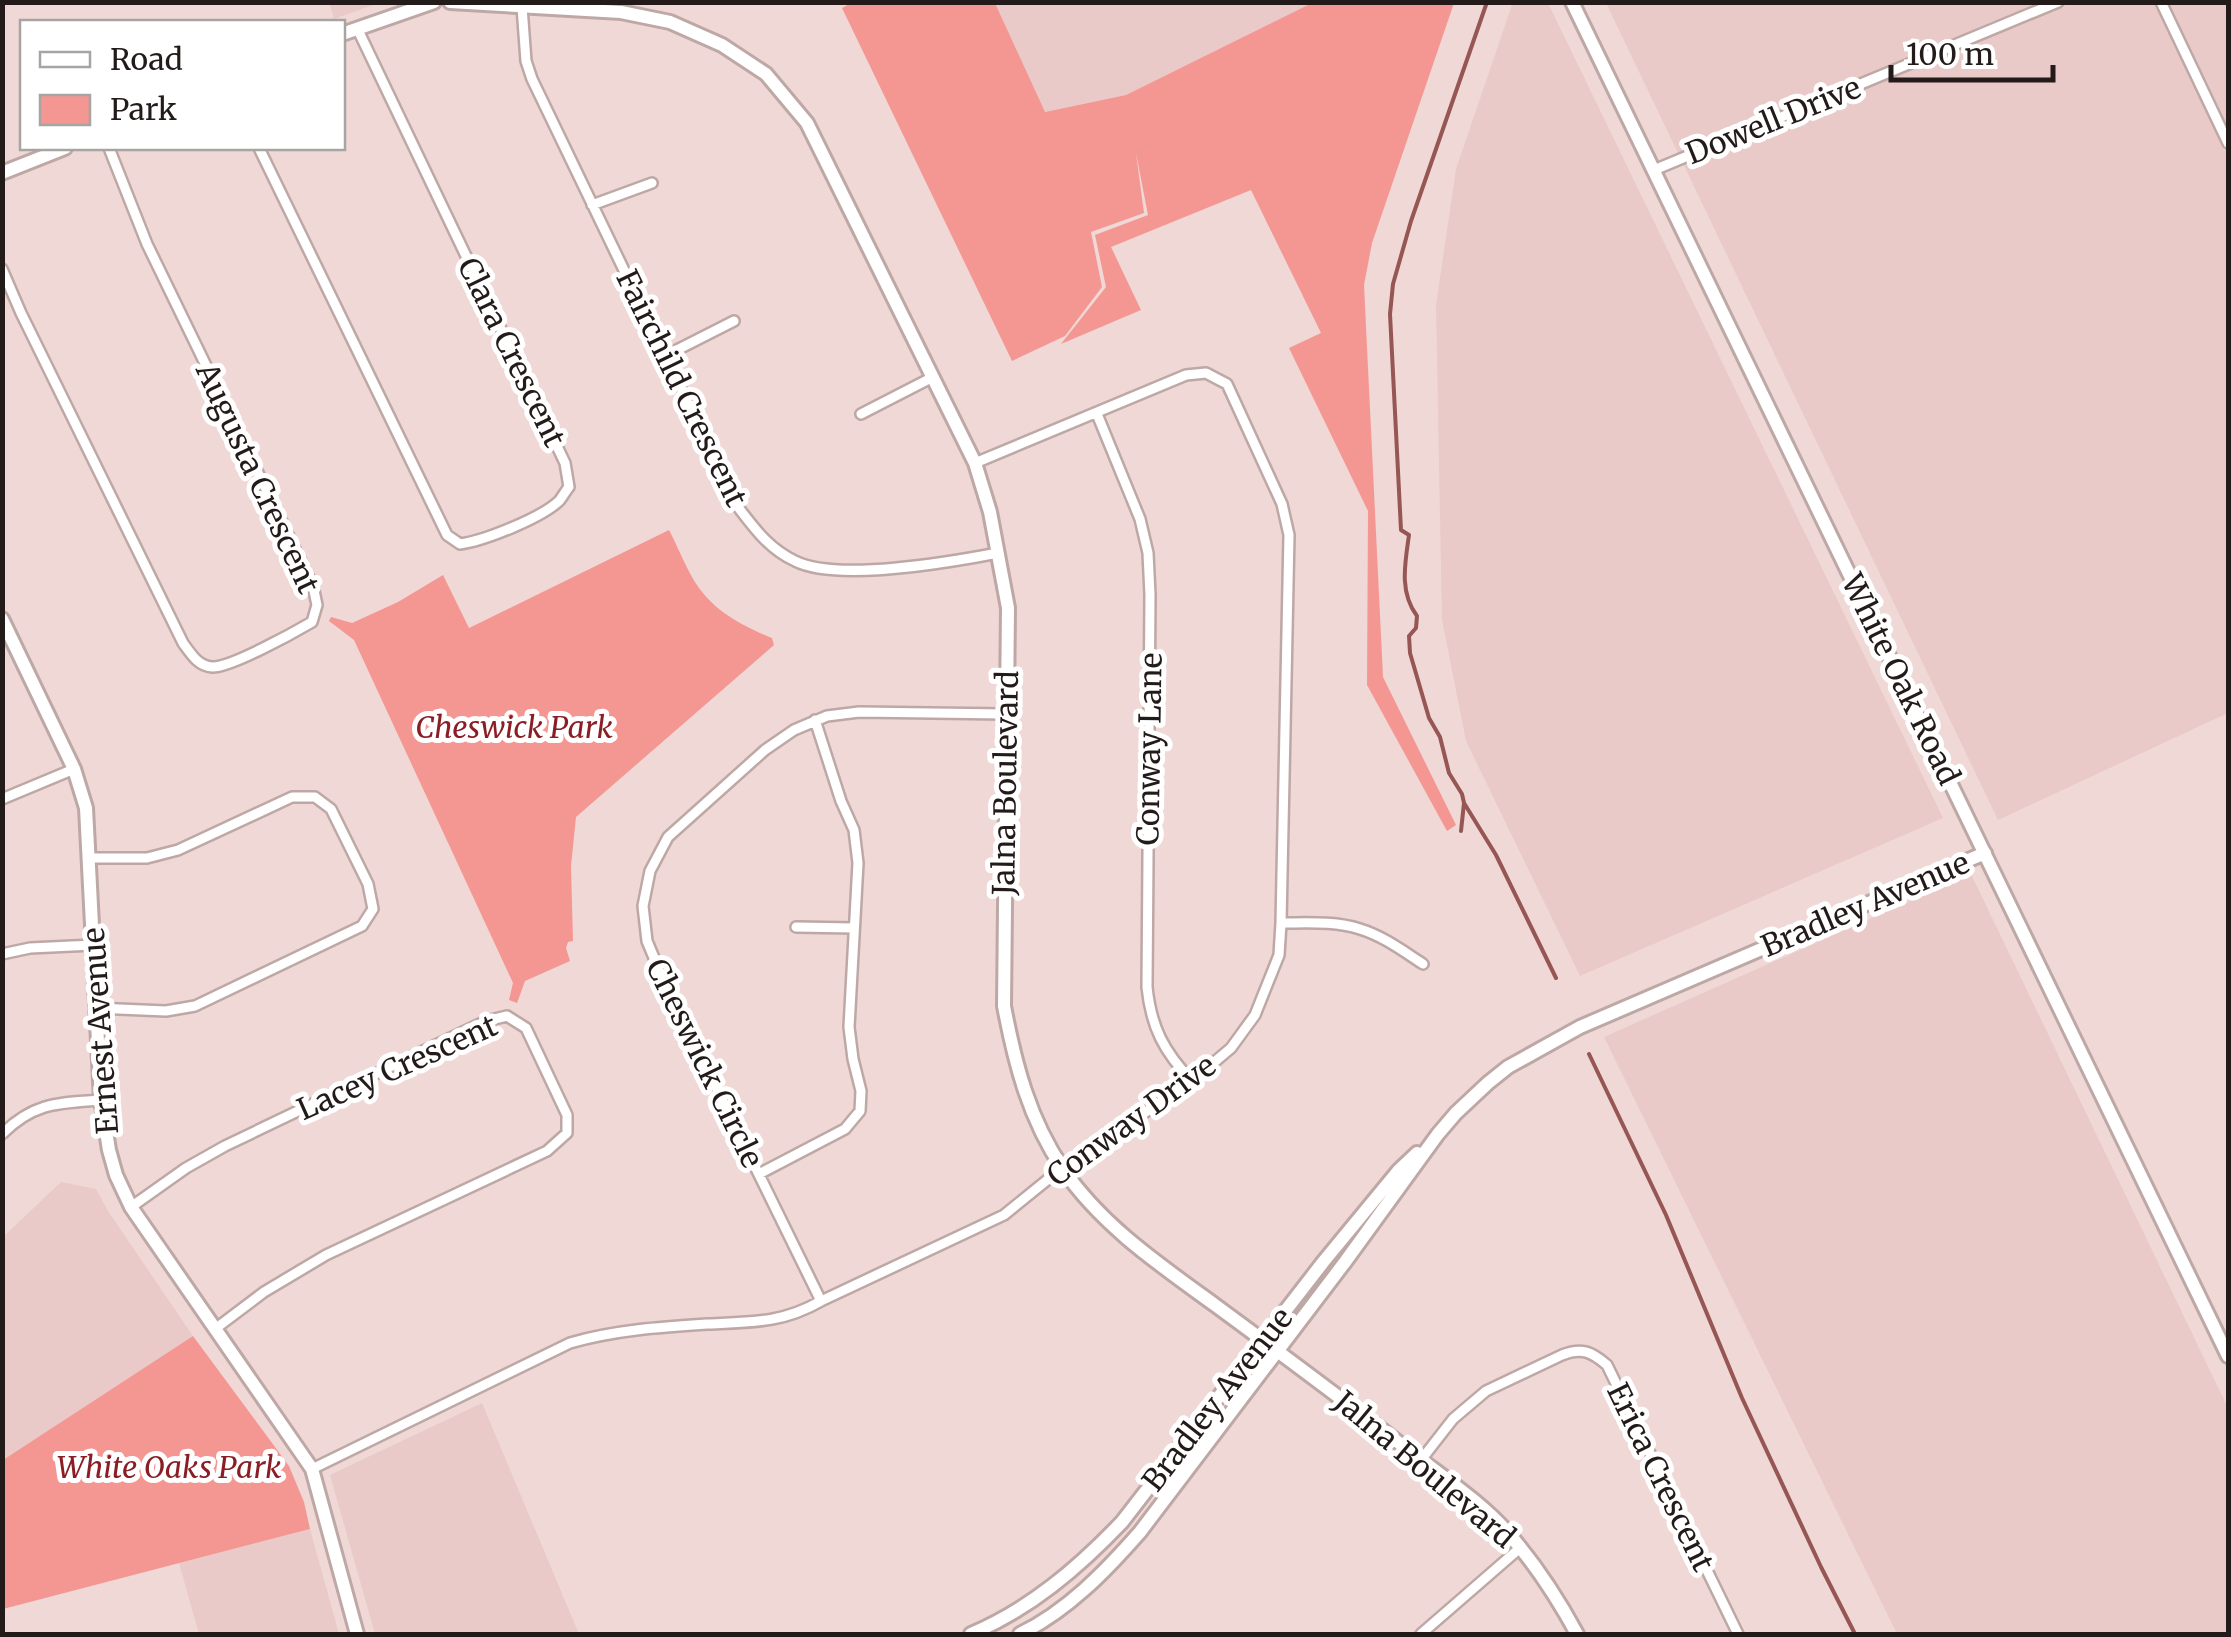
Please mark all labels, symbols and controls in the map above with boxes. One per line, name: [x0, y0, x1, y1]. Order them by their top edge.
legend: [20, 20, 345, 150]
scale bar: [1891, 20, 2054, 82]
text: 100 m: [1906, 35, 1994, 73]
text: Road: [110, 40, 183, 78]
street label: Dowell Drive: [1680, 68, 1866, 172]
text: Park: [110, 90, 177, 128]
street label: Clara Crescent: [450, 251, 574, 453]
street label: Fairchild Crescent: [608, 263, 756, 513]
street label: Augusta Crescent: [188, 356, 328, 600]
street label: White Oak Road: [1833, 566, 1969, 791]
street label: Conway Lane: [1128, 652, 1170, 846]
street label: Jalna Boulevard: [984, 670, 1026, 897]
park label: Cheswick Park: [415, 708, 613, 746]
street label: Bradley Avenue: [1755, 843, 1975, 965]
street label: Ernest Avenue: [74, 926, 126, 1136]
street label: Cheswick Circle: [638, 952, 772, 1174]
street label: Lacey Crescent: [291, 1006, 503, 1128]
street label: Conway Drive: [1039, 1046, 1223, 1194]
street label: Bradley Avenue: [1134, 1300, 1300, 1498]
street label: Erica Crescent: [1599, 1377, 1723, 1578]
street label: Jalna Boulevard: [1326, 1382, 1523, 1556]
park label: White Oaks Park: [57, 1448, 282, 1486]

